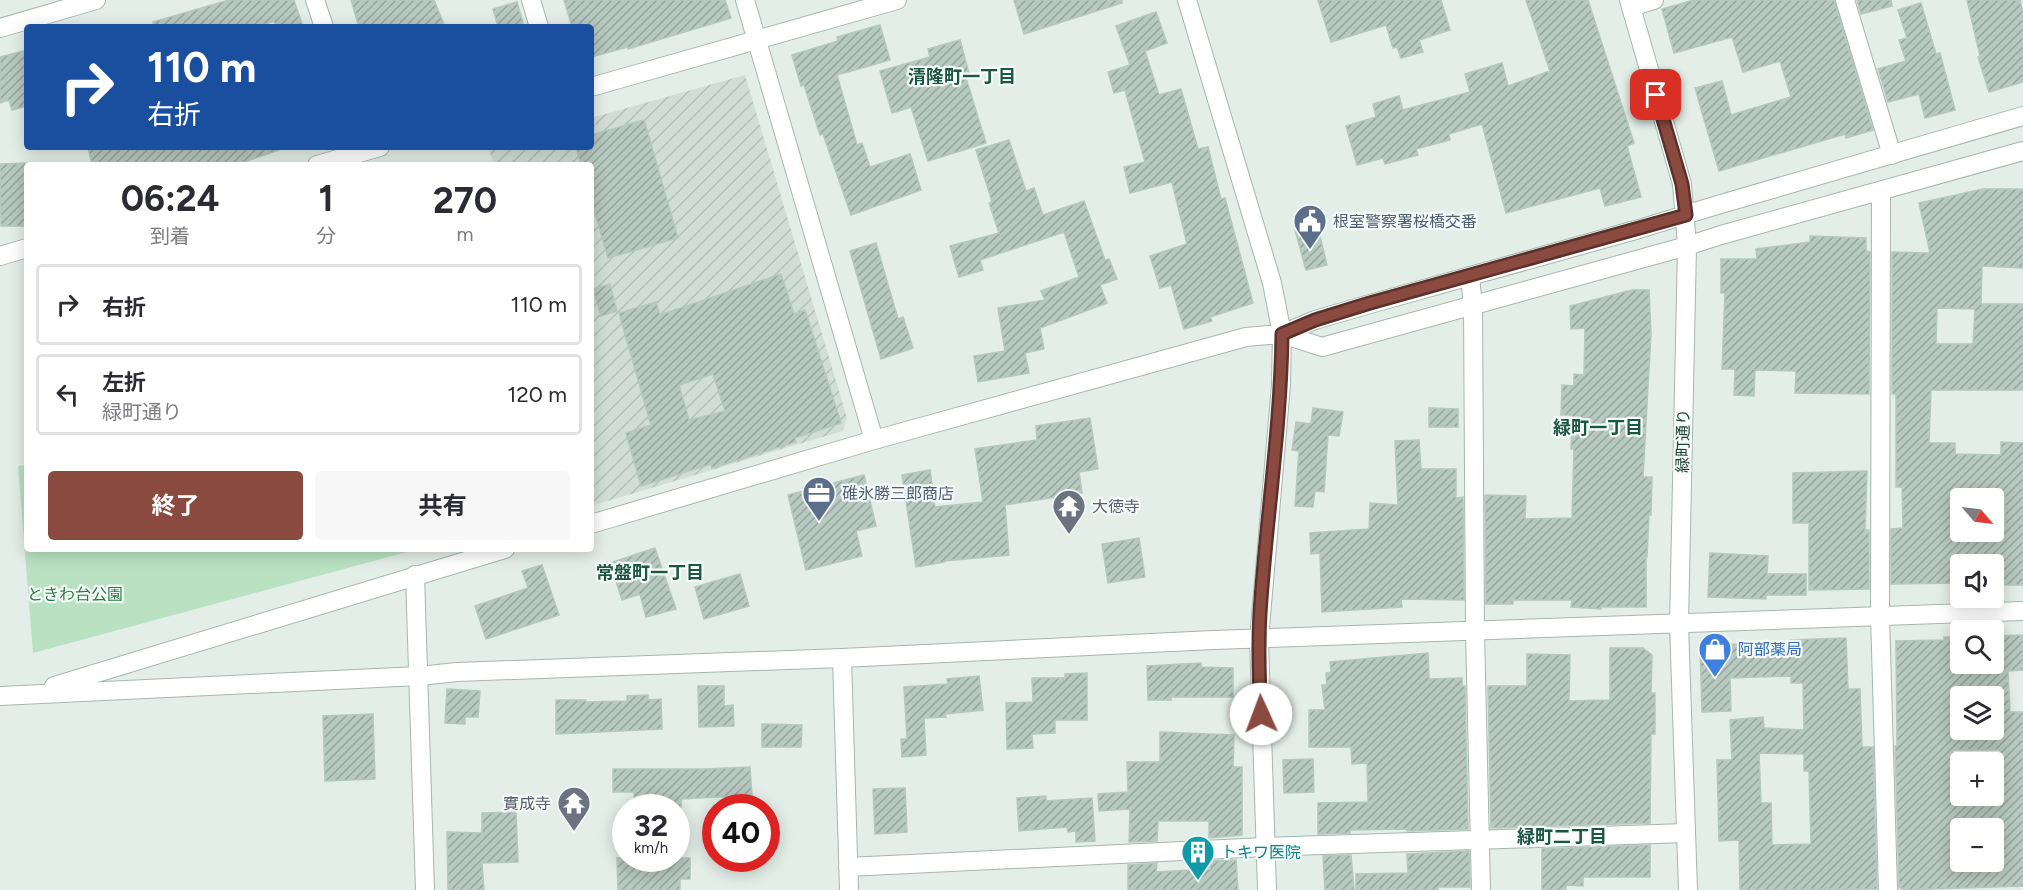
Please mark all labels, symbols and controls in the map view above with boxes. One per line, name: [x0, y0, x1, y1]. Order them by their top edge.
text: 110 m: [147, 42, 256, 93]
icon: right: [48, 48, 126, 126]
district label: 清隆町一丁目: [908, 66, 1016, 88]
pin: [1630, 69, 1681, 120]
icon: arrive: [1639, 78, 1672, 111]
text: 右折: [147, 98, 201, 131]
text: 06:24: [121, 177, 219, 220]
text: 1: [319, 177, 334, 220]
text: 270: [433, 179, 497, 222]
public building icon: 根室警察署桜橋交番: [1292, 203, 1328, 250]
place label: 根室警察署桜橋交番: [1333, 212, 1477, 231]
text: m: [457, 222, 474, 246]
text: 到着: [150, 224, 190, 248]
text: 分: [316, 224, 336, 248]
icon: right: [51, 288, 84, 321]
text: 110 m: [511, 291, 567, 318]
text: 右折: [102, 294, 146, 321]
text: 左折: [102, 369, 146, 396]
icon: left: [51, 378, 84, 411]
text: 120 m: [507, 381, 567, 408]
text: 緑町通り: [102, 400, 182, 424]
street label: 緑町通り: [1673, 409, 1693, 473]
district label: 緑町一丁目: [1553, 417, 1643, 439]
button: 終了: [48, 471, 303, 540]
button: 共有: [315, 471, 570, 540]
office icon: 碓氷勝三郎商店: [801, 475, 837, 522]
place label: 碓氷勝三郎商店: [842, 484, 954, 503]
temple icon: 大徳寺: [1051, 488, 1087, 535]
north arrow: [1950, 488, 2004, 542]
map controls: [1950, 488, 2004, 872]
place label: 大徳寺: [1092, 497, 1140, 516]
button: sound: [1950, 554, 2004, 608]
district label: 常盤町一丁目: [596, 562, 704, 584]
park label: ときわ台公園: [27, 585, 123, 604]
button: search: [1950, 620, 2004, 674]
shop icon: 阿部薬局: [1697, 631, 1733, 678]
place label: 阿部薬局: [1738, 640, 1802, 659]
position arrow: [1229, 682, 1293, 746]
button: layers: [1950, 686, 2004, 740]
button: +: [1950, 752, 2004, 806]
temple icon: 實成寺: [556, 785, 592, 832]
place label: 實成寺: [503, 794, 551, 813]
speed limit sign: 40: [702, 794, 780, 872]
text: 32: [634, 807, 668, 844]
button: −: [1950, 818, 2004, 872]
district label: 緑町二丁目: [1517, 826, 1607, 848]
building icon: トキワ医院: [1180, 834, 1216, 881]
text: km/h: [634, 839, 668, 857]
place label: トキワ医院: [1221, 843, 1301, 862]

